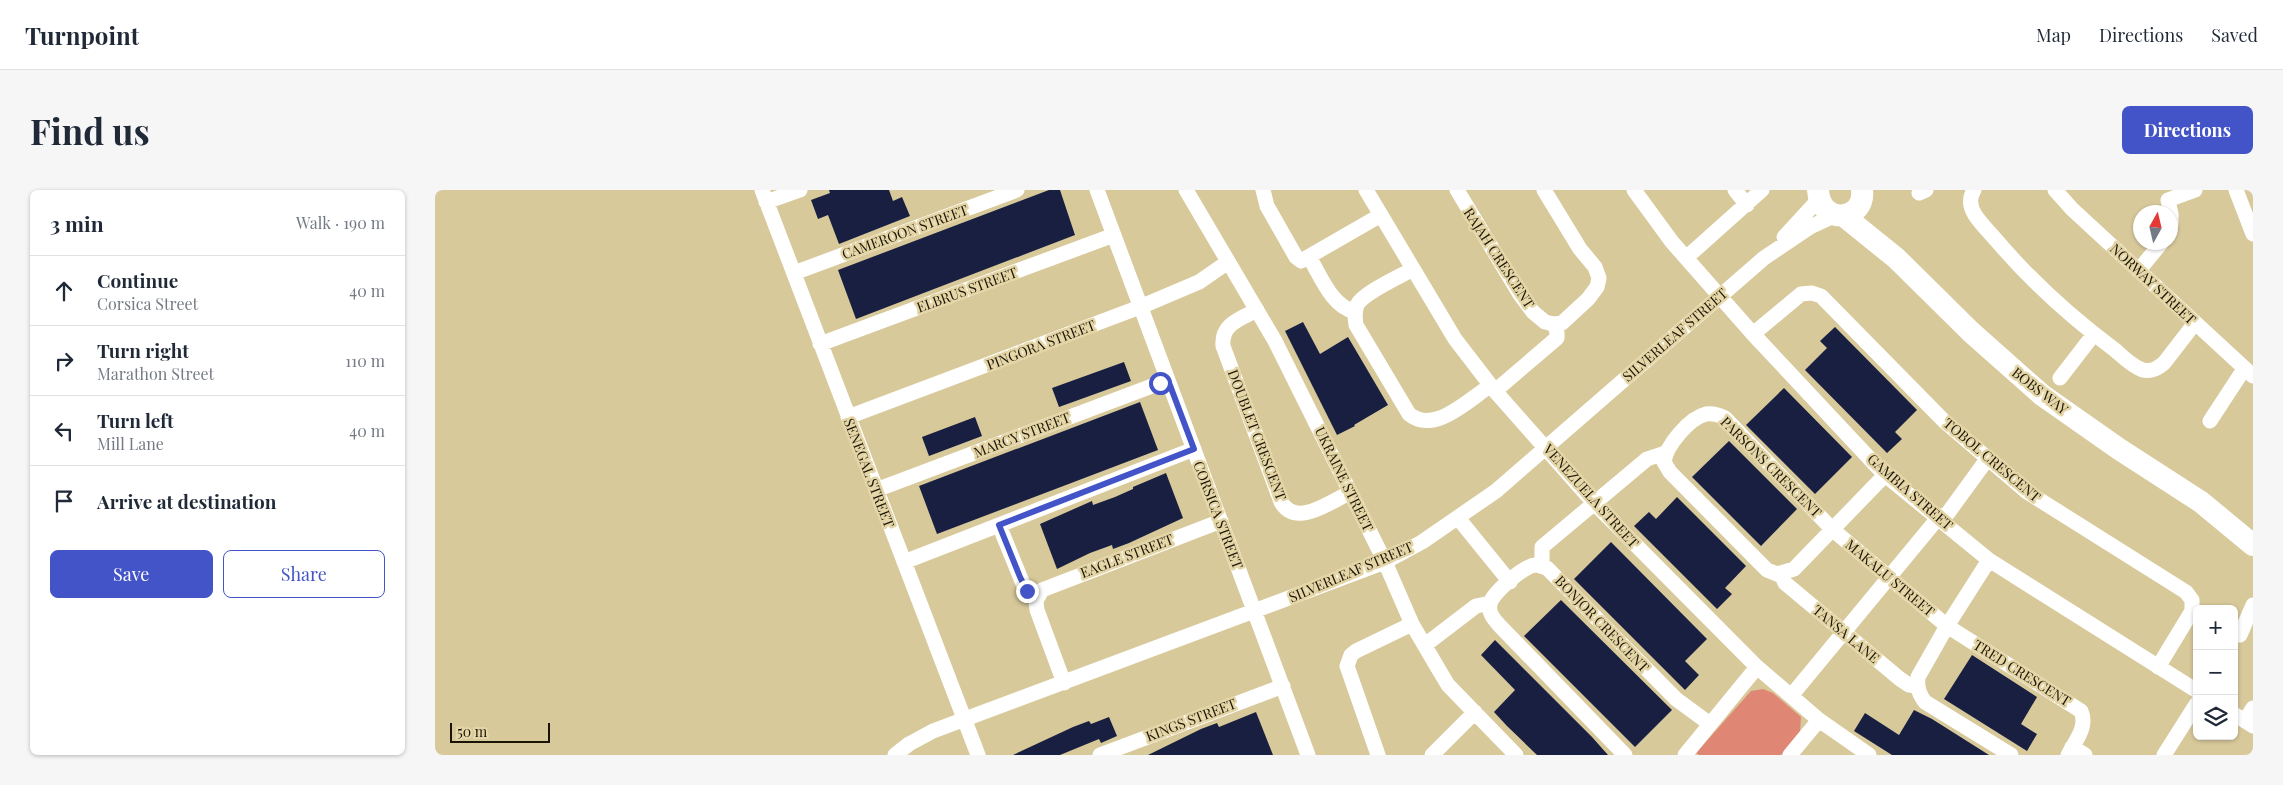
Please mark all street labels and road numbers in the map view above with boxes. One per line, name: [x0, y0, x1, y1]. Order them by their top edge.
street label: CAMEROON STREET: [839, 200, 971, 263]
street label: RAJAH CRESCENT: [1460, 204, 1539, 312]
street label: NORWAY STREET: [2106, 239, 2201, 329]
street label: ELBRUS STREET: [914, 262, 1020, 317]
street label: SILVERLEAF STREET: [1618, 284, 1731, 386]
street label: PINGORA STREET: [984, 315, 1098, 374]
street label: BOBS WAY: [2008, 363, 2073, 419]
street label: DOUBLET CRESCENT: [1224, 367, 1291, 503]
street label: MARCY STREET: [971, 407, 1073, 462]
street label: PARSONS CRESCENT: [1717, 412, 1826, 521]
street label: TOBOL CRESCENT: [1940, 413, 2045, 506]
street label: SENEGAL STREET: [840, 415, 899, 531]
street label: UKRAINE STREET: [1311, 423, 1378, 534]
street label: VENEZUELA STREET: [1539, 439, 1643, 552]
street label: GAMBIA STREET: [1864, 449, 1957, 534]
street label: CORSICA STREET: [1189, 458, 1248, 572]
street label: EAGLE STREET: [1077, 529, 1176, 582]
street label: MAKALU STREET: [1842, 535, 1939, 621]
street label: SILVERLEAF STREET: [1286, 537, 1416, 606]
street label: BONJOR CRESCENT: [1551, 571, 1654, 676]
street label: TANSA LANE: [1809, 600, 1884, 667]
street label: TRED CRESCENT: [1970, 635, 2075, 710]
street label: KINGS STREET: [1143, 693, 1239, 746]

